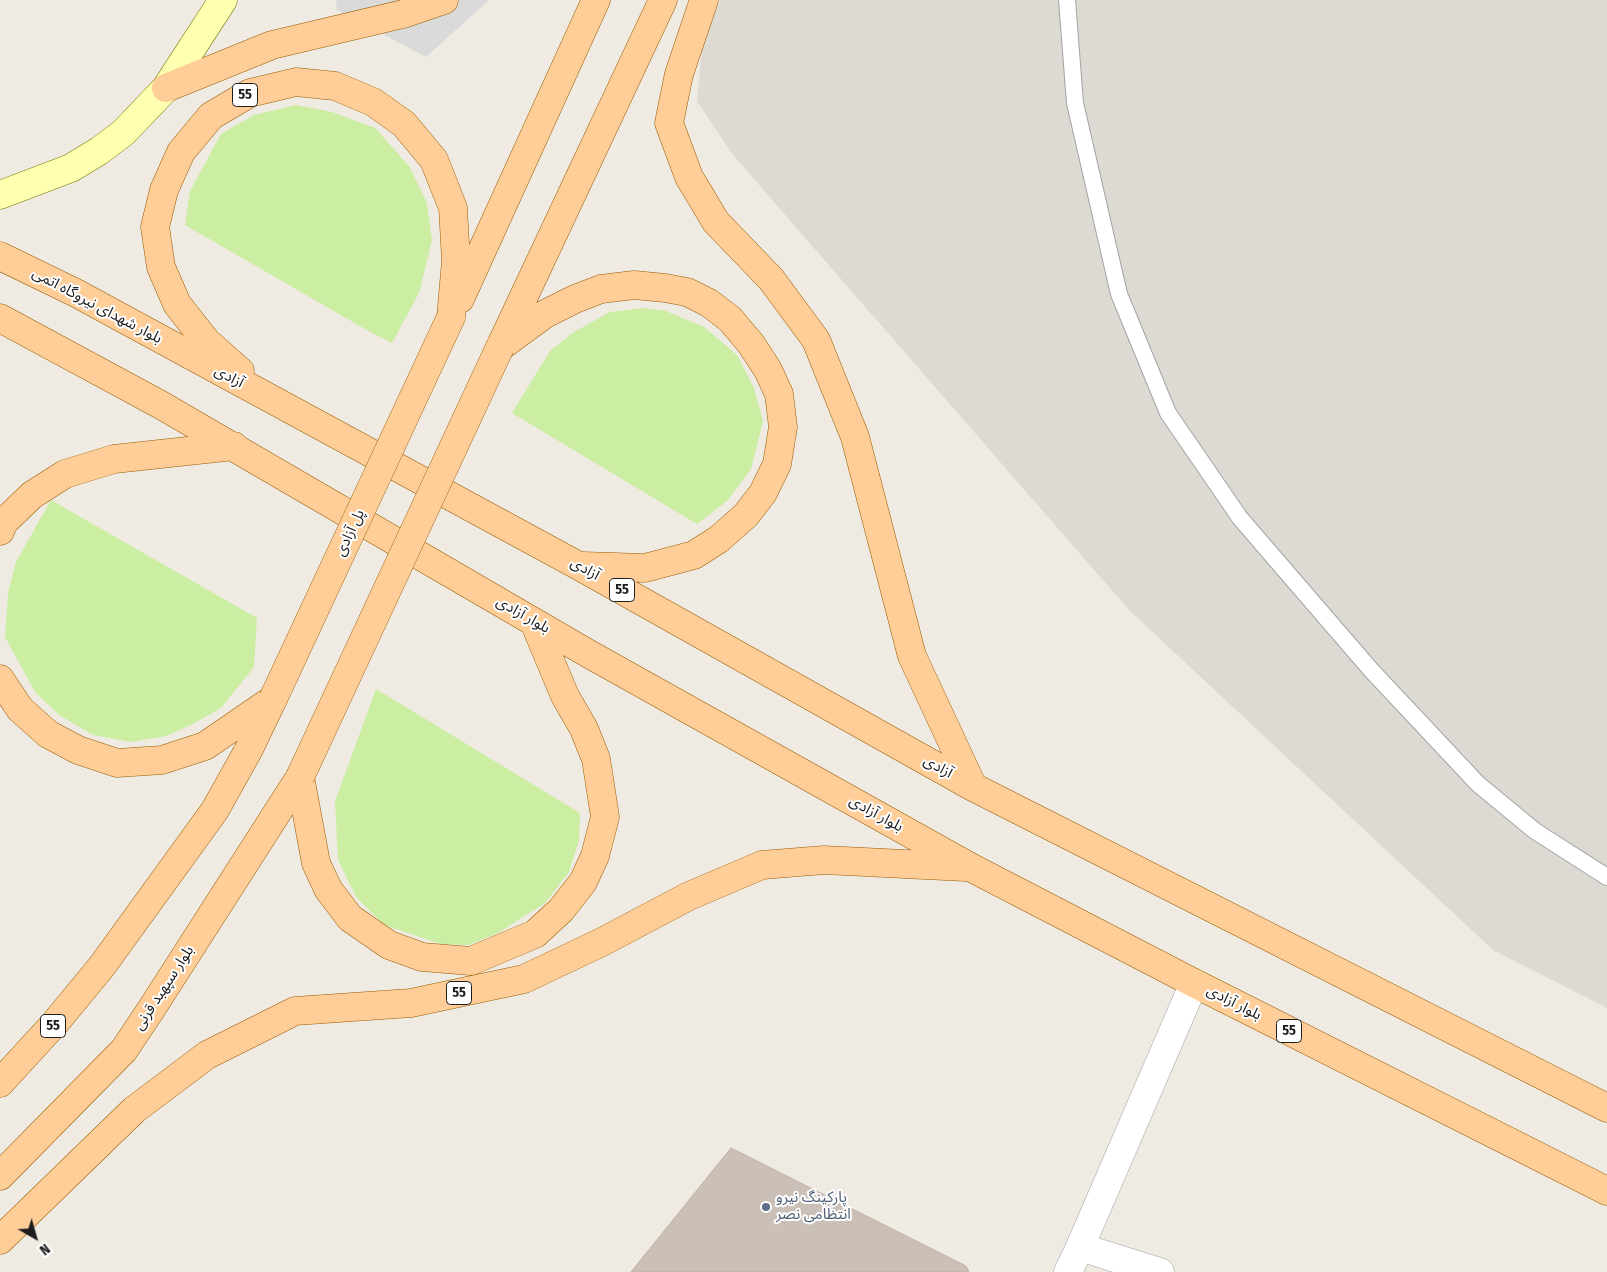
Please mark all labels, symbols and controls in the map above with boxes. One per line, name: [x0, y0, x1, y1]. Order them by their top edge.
road number: 55: [232, 84, 258, 106]
street label: بلوار شهدای نیروگاه اتمی: [29, 264, 165, 348]
street label: آزادی: [211, 362, 247, 392]
street label: پل آزادی: [331, 507, 369, 559]
street label: آزادی: [567, 554, 603, 584]
road number: 55: [610, 578, 634, 602]
street label: بلوار آزادی: [493, 592, 553, 638]
street label: آزادی: [920, 752, 956, 782]
street label: بلوار آزادی: [846, 792, 906, 836]
street label: بلوار سپهبد قرنی: [130, 942, 198, 1034]
road number: 55: [446, 981, 472, 1004]
street label: بلوار آزادی: [1204, 982, 1264, 1024]
road number: 55: [40, 1014, 66, 1038]
road number: 55: [1276, 1019, 1302, 1042]
place label: پارکینگ نیرو انتظامی نصر: [776, 1189, 851, 1224]
marker: پارکینگ نیرو انتظامی نصر: [760, 1201, 772, 1213]
north arrow: [10, 1212, 60, 1262]
text: N: [36, 1240, 53, 1258]

